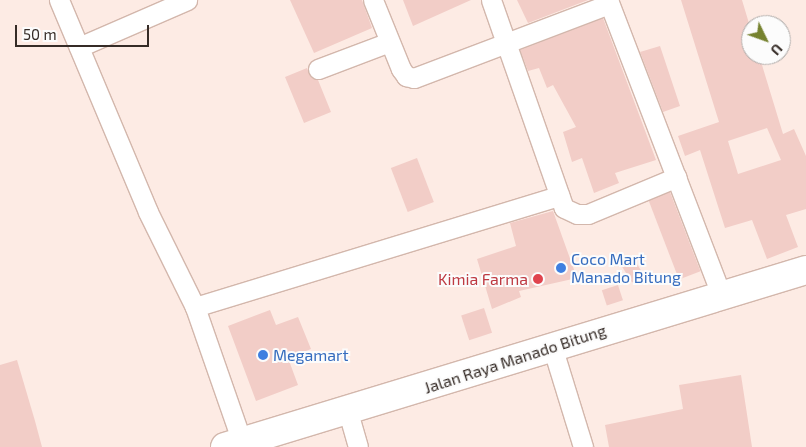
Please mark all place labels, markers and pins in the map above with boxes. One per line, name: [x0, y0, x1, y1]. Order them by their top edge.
place label: Coco Mart Manado Bitung: [571, 249, 681, 287]
marker: Coco Mart Manado Bitung: [555, 262, 567, 274]
place label: Kimia Farma: [438, 269, 528, 289]
marker: Kimia Farma: [532, 273, 544, 285]
place label: Megamart: [273, 345, 349, 365]
marker: Megamart: [257, 349, 269, 361]

